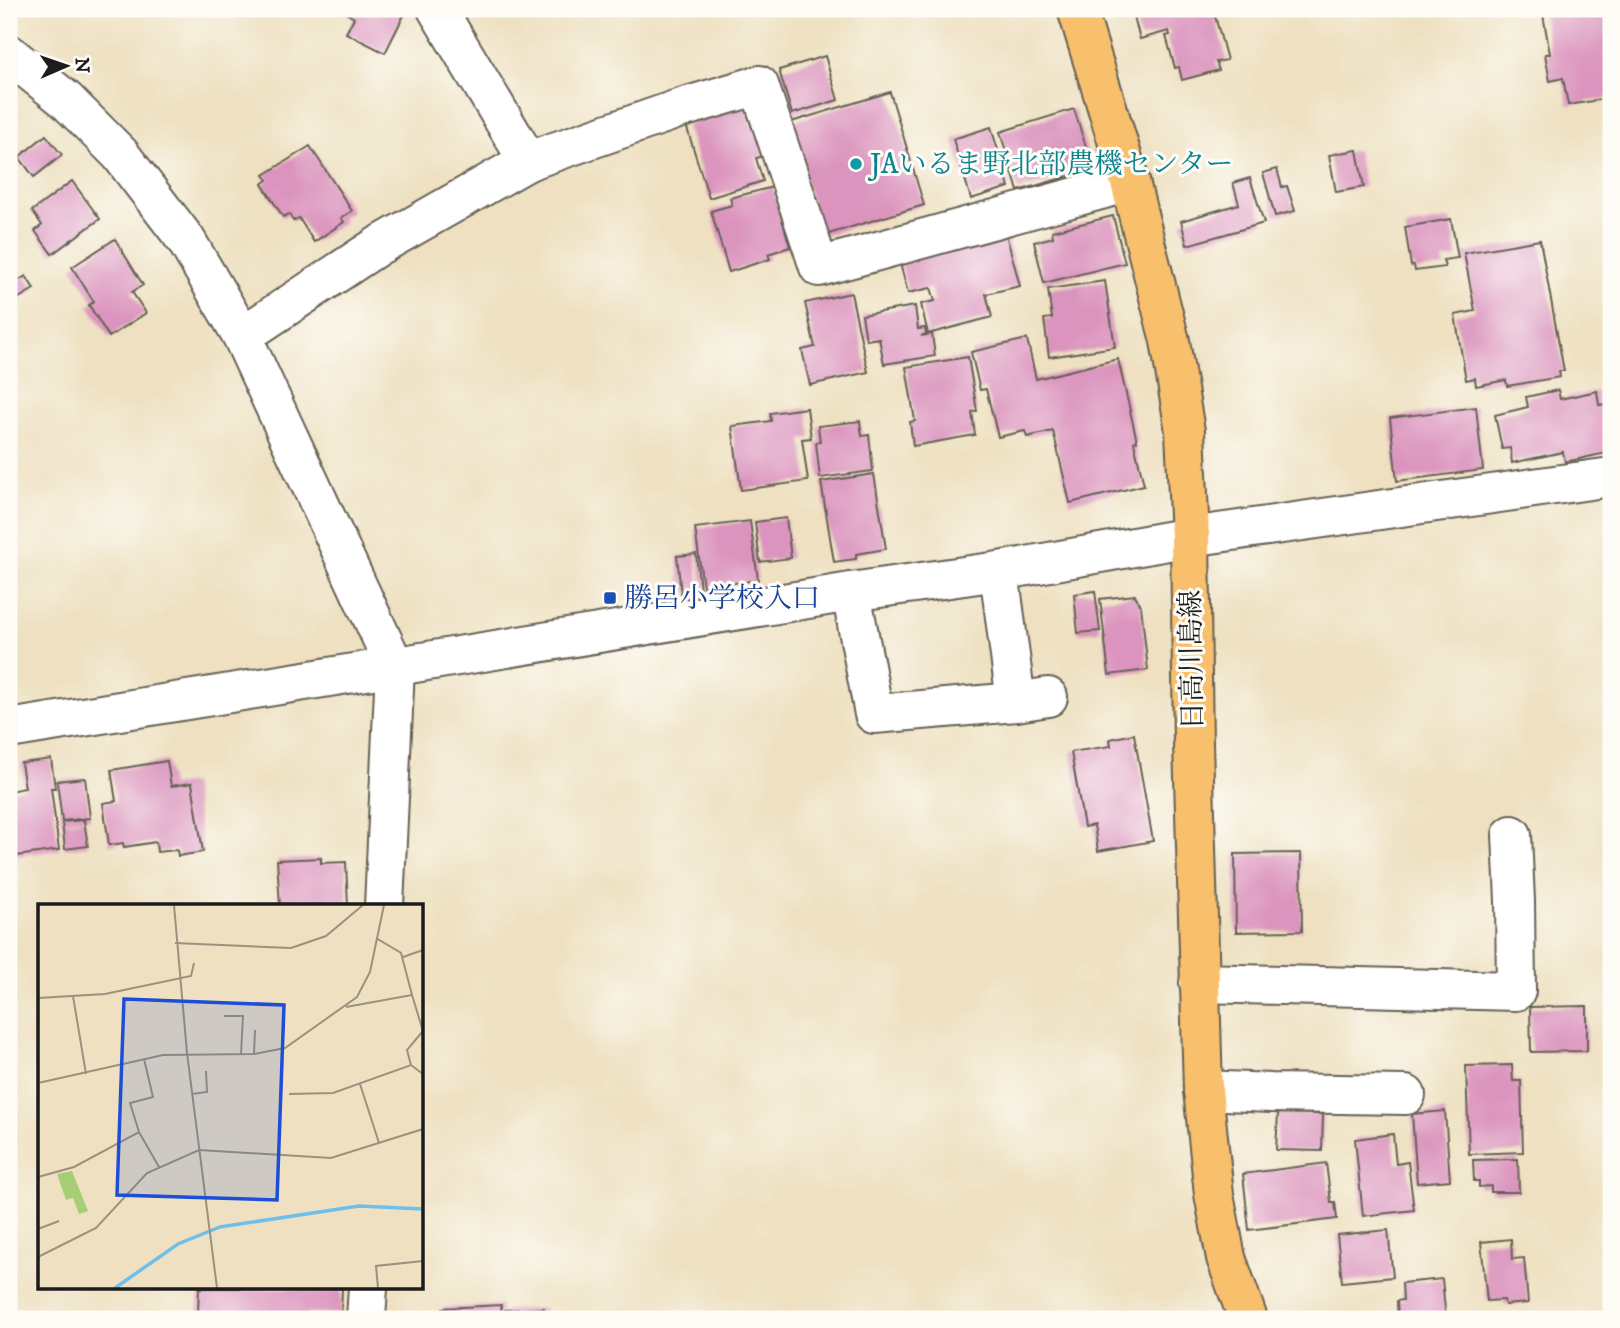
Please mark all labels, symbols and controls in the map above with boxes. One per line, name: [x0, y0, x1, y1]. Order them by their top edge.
north arrow: [32, 32, 102, 102]
text: N: [70, 57, 93, 74]
place label: JAいるま野北部農機センター: [867, 147, 1233, 182]
marker: JAいるま野北部農機センター: [848, 156, 864, 172]
place label: 勝呂小学校入口: [624, 581, 820, 616]
marker: 勝呂小学校入口: [602, 590, 618, 606]
street label: 日高川島線: [1173, 590, 1211, 730]
inset map: [38, 904, 424, 1290]

